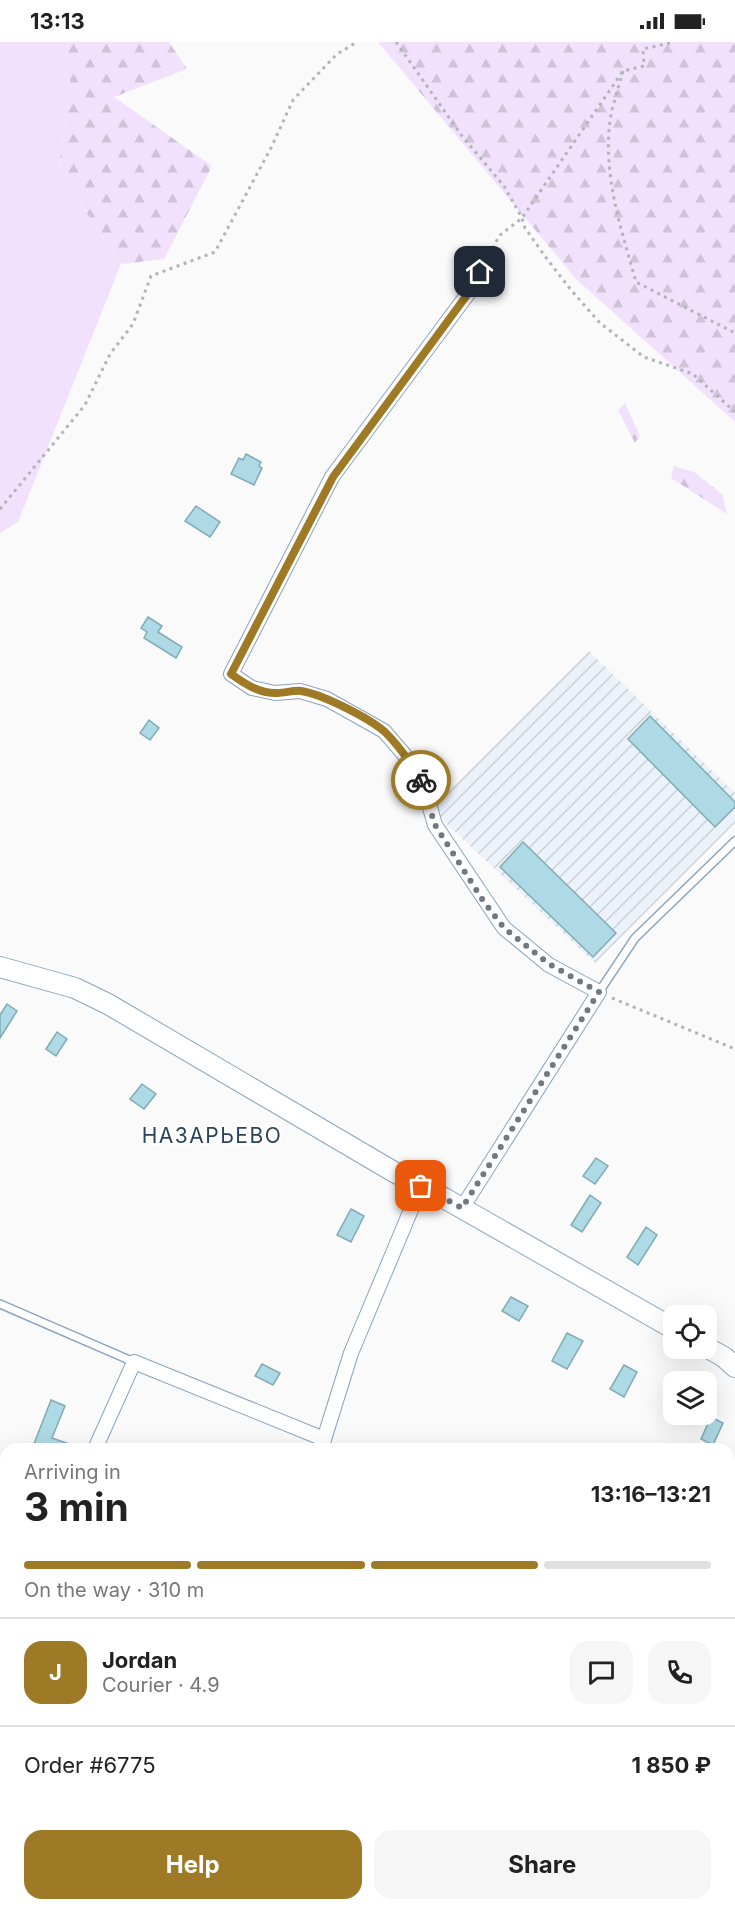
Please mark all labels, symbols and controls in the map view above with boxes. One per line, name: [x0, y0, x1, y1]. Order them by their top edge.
text: 13:13: [30, 8, 85, 34]
pin: [454, 246, 505, 297]
icon: home: [463, 255, 496, 288]
courier: [391, 750, 451, 810]
icon: bike: [405, 764, 438, 797]
district label: НАЗАРЬЕВО: [142, 1123, 282, 1148]
pin: [395, 1160, 446, 1211]
icon: bag: [404, 1169, 437, 1202]
map controls: [663, 1305, 717, 1425]
button: locate: [663, 1305, 717, 1359]
button: layers: [663, 1371, 717, 1425]
text: Arriving in: [24, 1460, 121, 1484]
text: 13:16–13:21: [591, 1481, 711, 1507]
text: 3 min: [24, 1483, 129, 1530]
text: On the way · 310 m: [24, 1578, 204, 1602]
button: chat: [570, 1641, 633, 1704]
button: phone: [648, 1641, 711, 1704]
text: Jordan: [102, 1647, 177, 1673]
text: J: [49, 1659, 62, 1685]
text: Courier · 4.9: [102, 1673, 220, 1697]
text: Order #6775: [24, 1752, 156, 1778]
text: 1 850 ₽: [632, 1752, 711, 1778]
button: Help: [24, 1830, 362, 1899]
button: Share: [374, 1830, 711, 1899]

